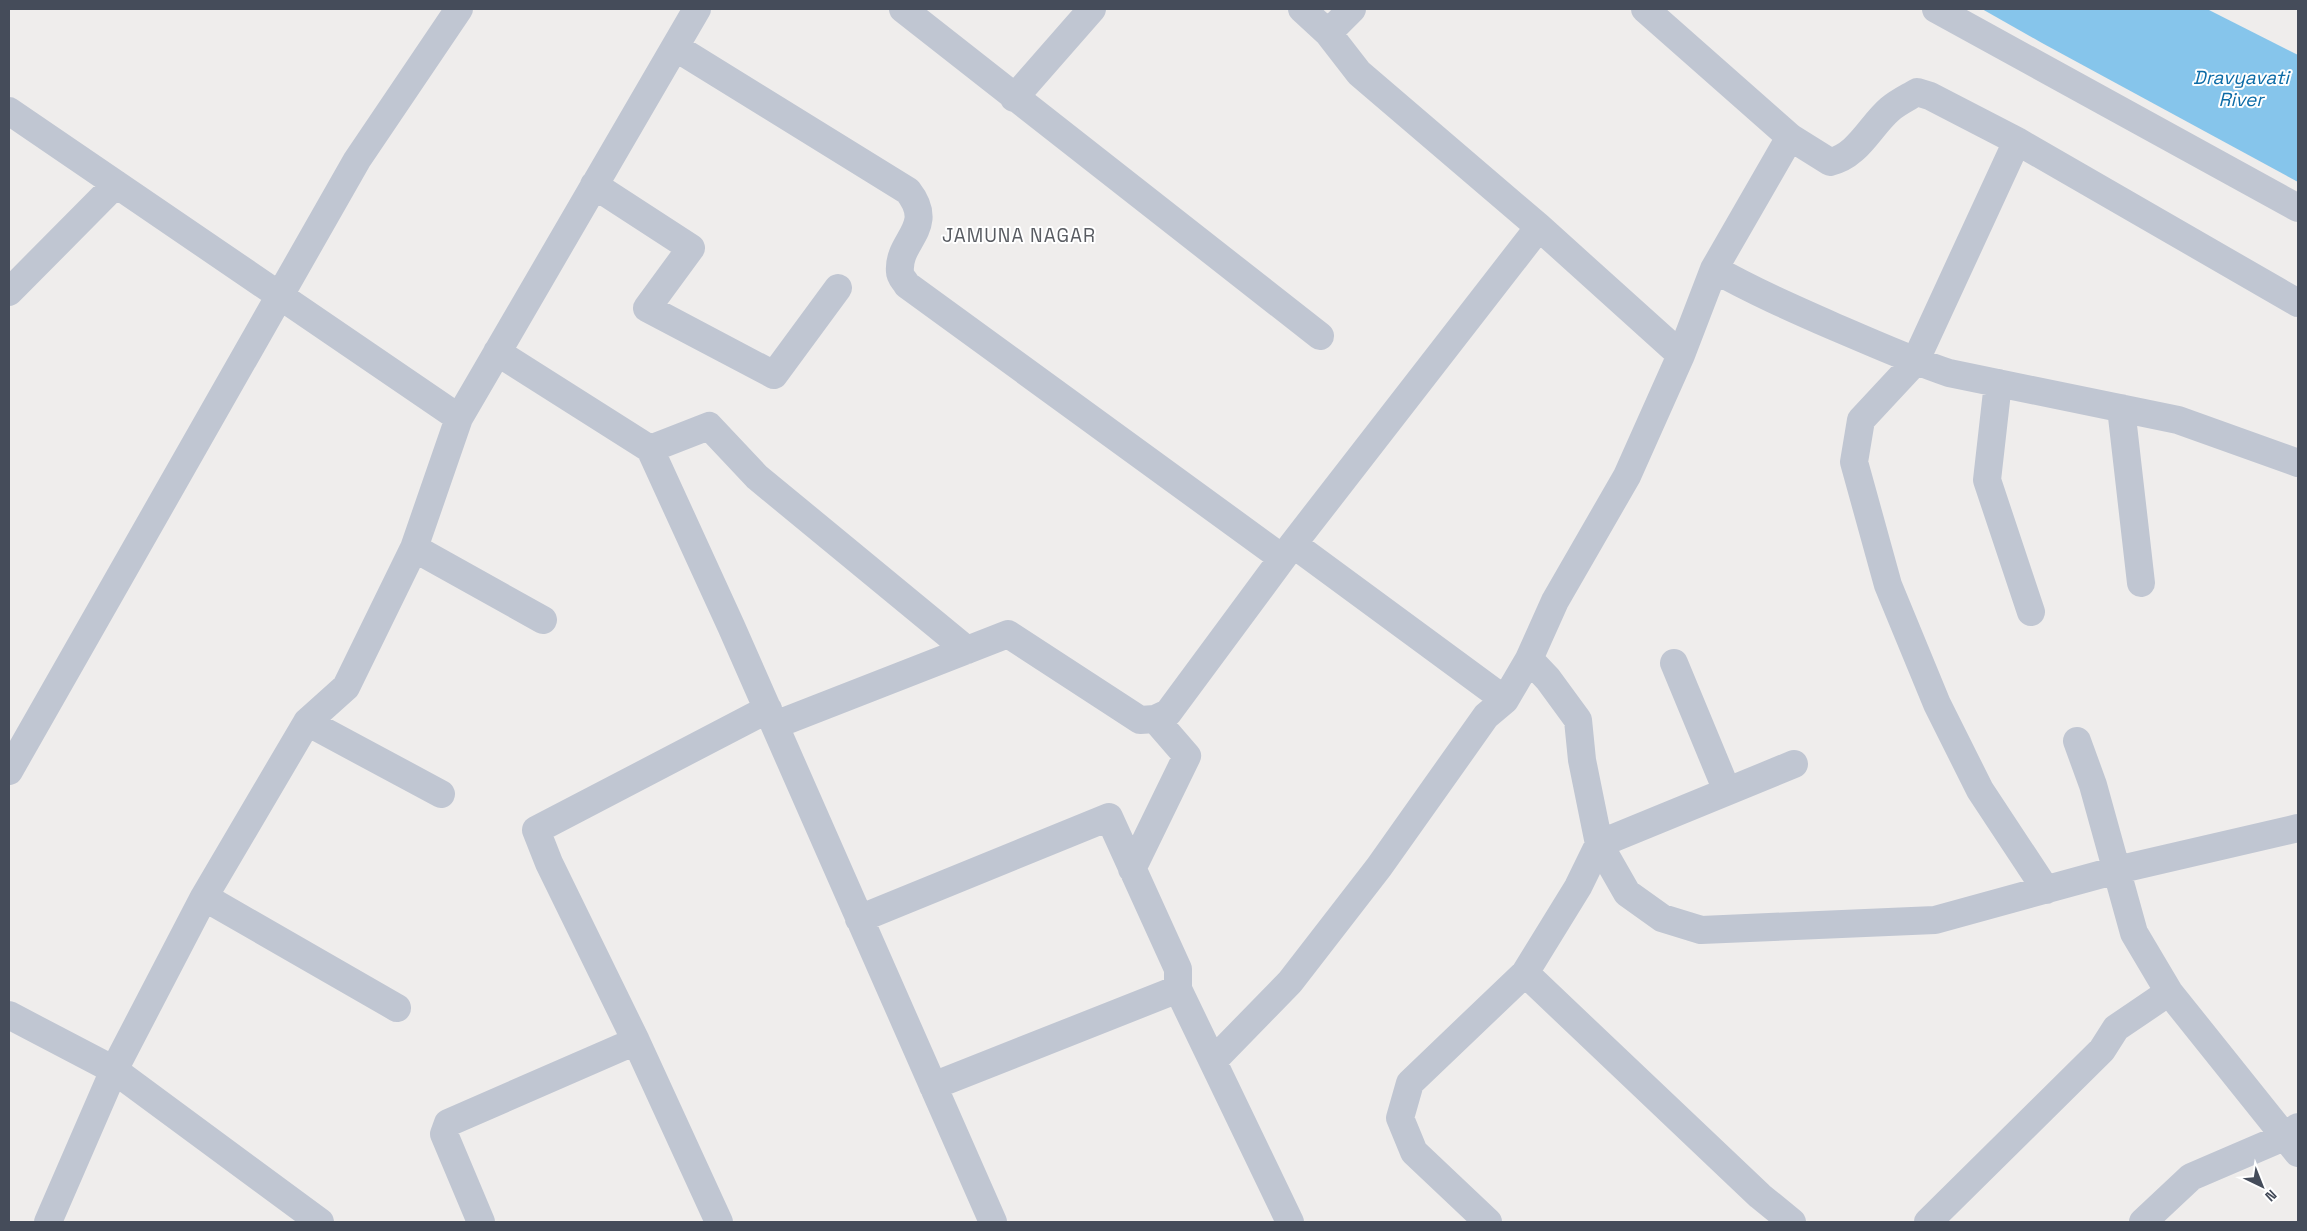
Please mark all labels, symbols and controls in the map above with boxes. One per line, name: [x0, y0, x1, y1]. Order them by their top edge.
water label: Dravyavati River: [2193, 65, 2291, 112]
district label: JAMUNA NAGAR: [942, 223, 1096, 248]
north arrow: [2237, 1161, 2287, 1211]
text: N: [2261, 1186, 2280, 1205]

